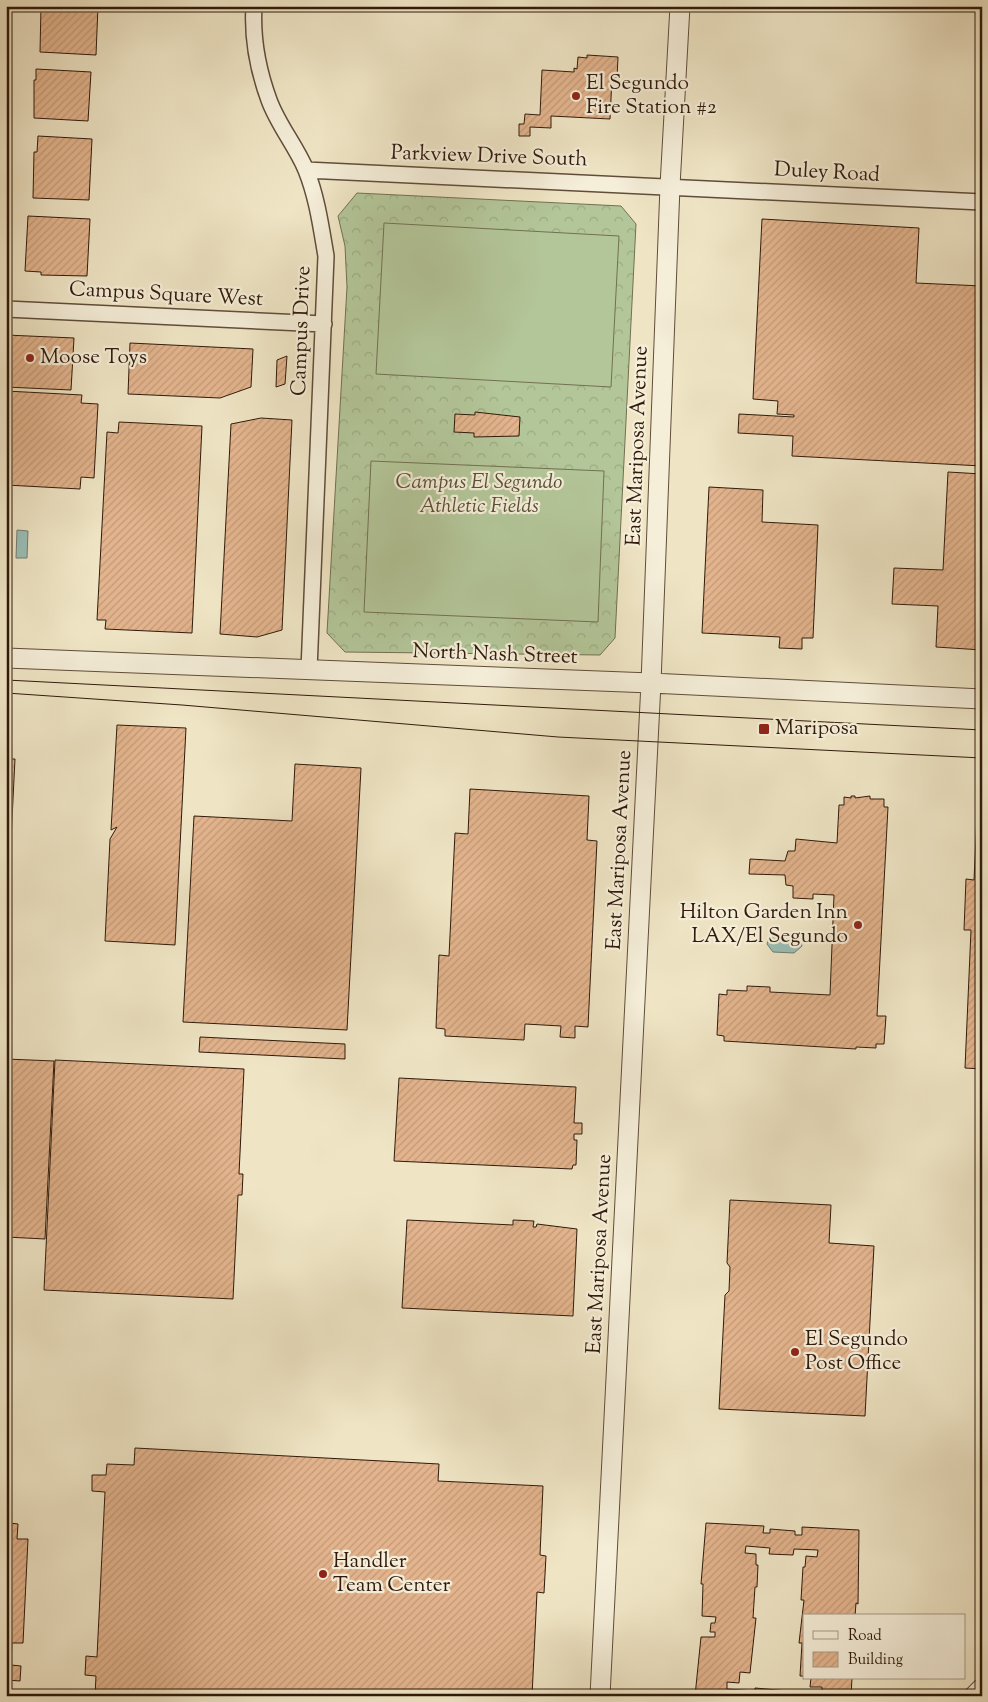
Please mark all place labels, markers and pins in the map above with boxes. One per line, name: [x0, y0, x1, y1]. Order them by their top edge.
place label: El Segundo Fire Station #2: [586, 69, 717, 123]
marker: El Segundo Fire Station #2: [570, 90, 582, 102]
place label: Moose Toys: [40, 343, 147, 373]
marker: Moose Toys: [24, 352, 36, 364]
place label: Mariposa: [775, 714, 859, 744]
marker: Mariposa: [757, 722, 771, 736]
place label: Hilton Garden Inn LAX/El Segundo: [680, 898, 848, 952]
marker: Hilton Garden Inn LAX/El Segundo: [852, 919, 864, 931]
place label: El Segundo Post Office: [805, 1325, 908, 1379]
marker: El Segundo Post Office: [789, 1346, 801, 1358]
place label: Handler Team Center: [333, 1547, 451, 1601]
marker: Handler Team Center: [317, 1568, 329, 1580]

